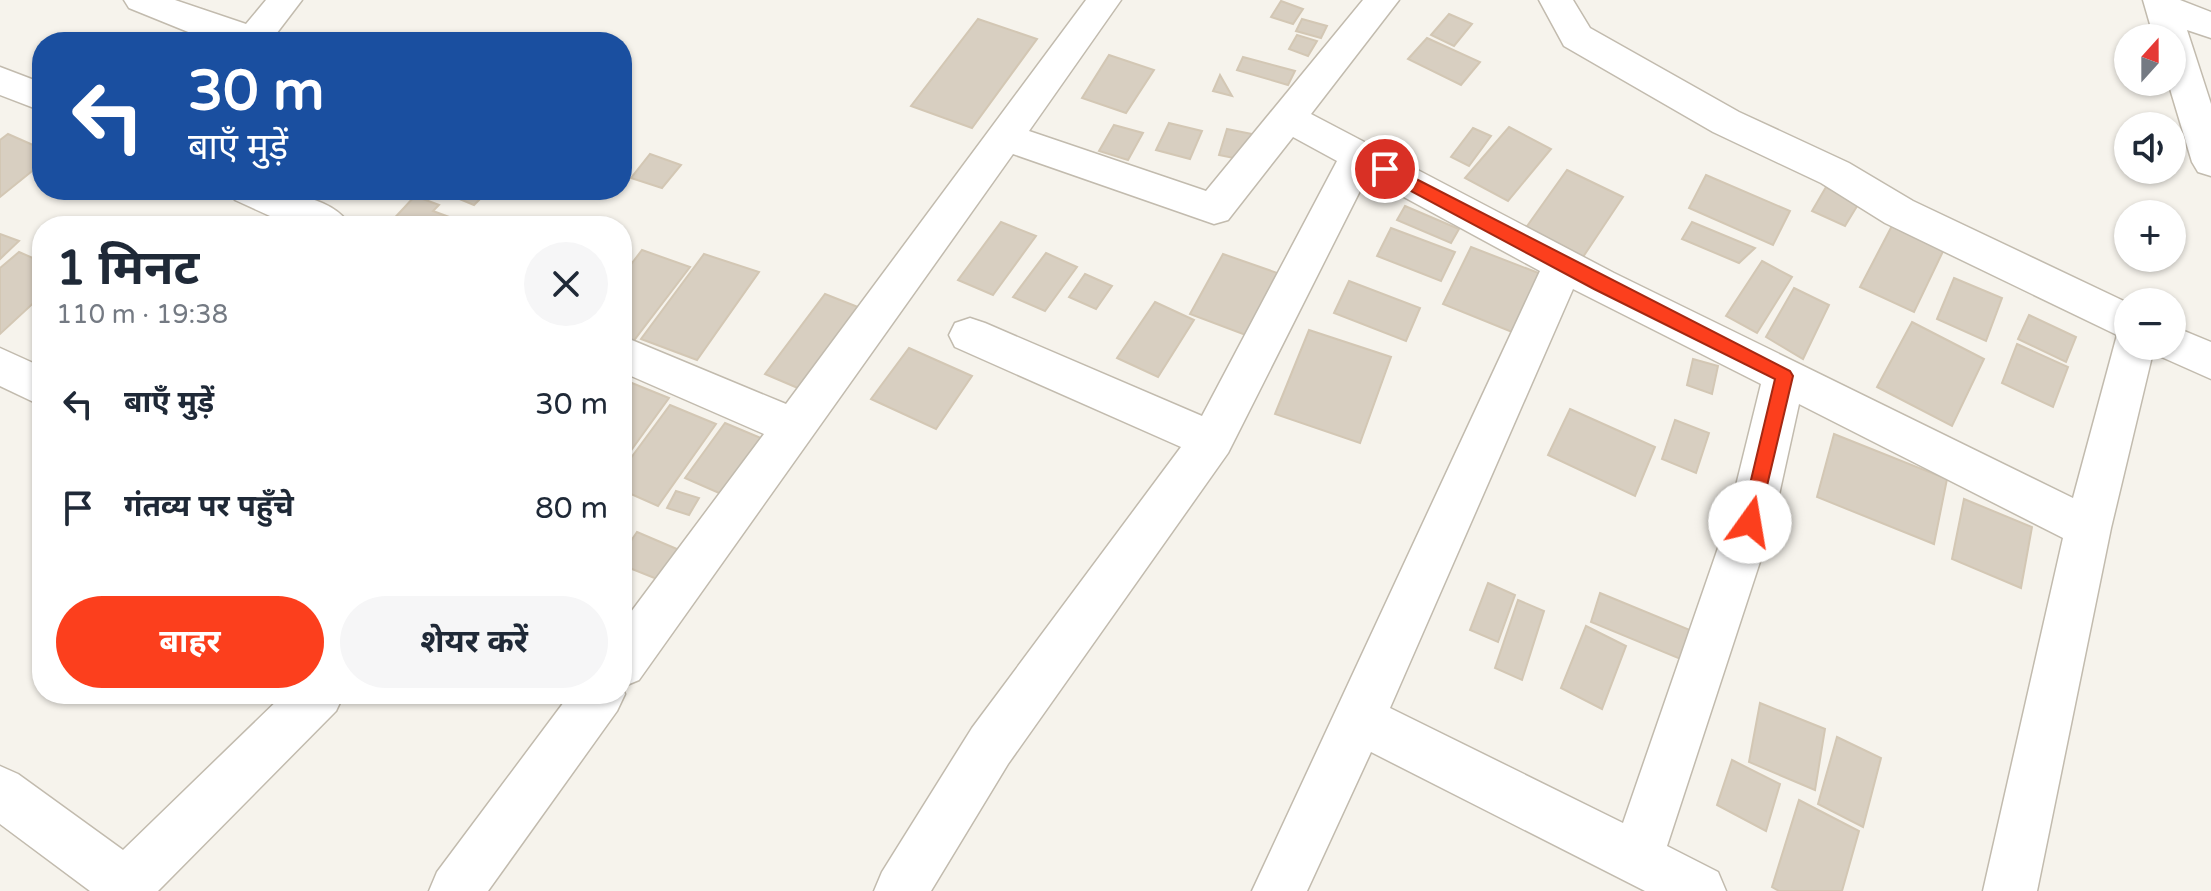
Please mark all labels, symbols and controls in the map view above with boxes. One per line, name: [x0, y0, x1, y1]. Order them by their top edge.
north arrow: [2114, 24, 2186, 96]
map controls: [2114, 24, 2186, 360]
text: 30 m: [188, 58, 324, 125]
icon: left: [56, 64, 160, 168]
button: sound: [2114, 112, 2186, 184]
text: बाएँ मुड़ें: [188, 126, 288, 169]
pin: [1351, 135, 1419, 203]
icon: arrive: [1363, 147, 1407, 191]
button: +: [2114, 200, 2186, 272]
text: 1 मिनट: [56, 240, 199, 298]
button: close: [524, 242, 608, 326]
button: −: [2114, 288, 2186, 360]
text: 110 m · 19:38: [56, 299, 228, 330]
icon: left: [56, 382, 100, 426]
text: बाएँ मुड़ें: [124, 384, 214, 421]
text: 30 m: [535, 386, 608, 423]
position arrow: [1708, 480, 1792, 564]
icon: arrive: [56, 486, 100, 530]
text: गंतव्य पर पहुँचे: [124, 488, 294, 525]
text: 80 m: [535, 490, 608, 527]
button: बाहर: [56, 596, 324, 688]
button: शेयर करें: [340, 596, 608, 688]

